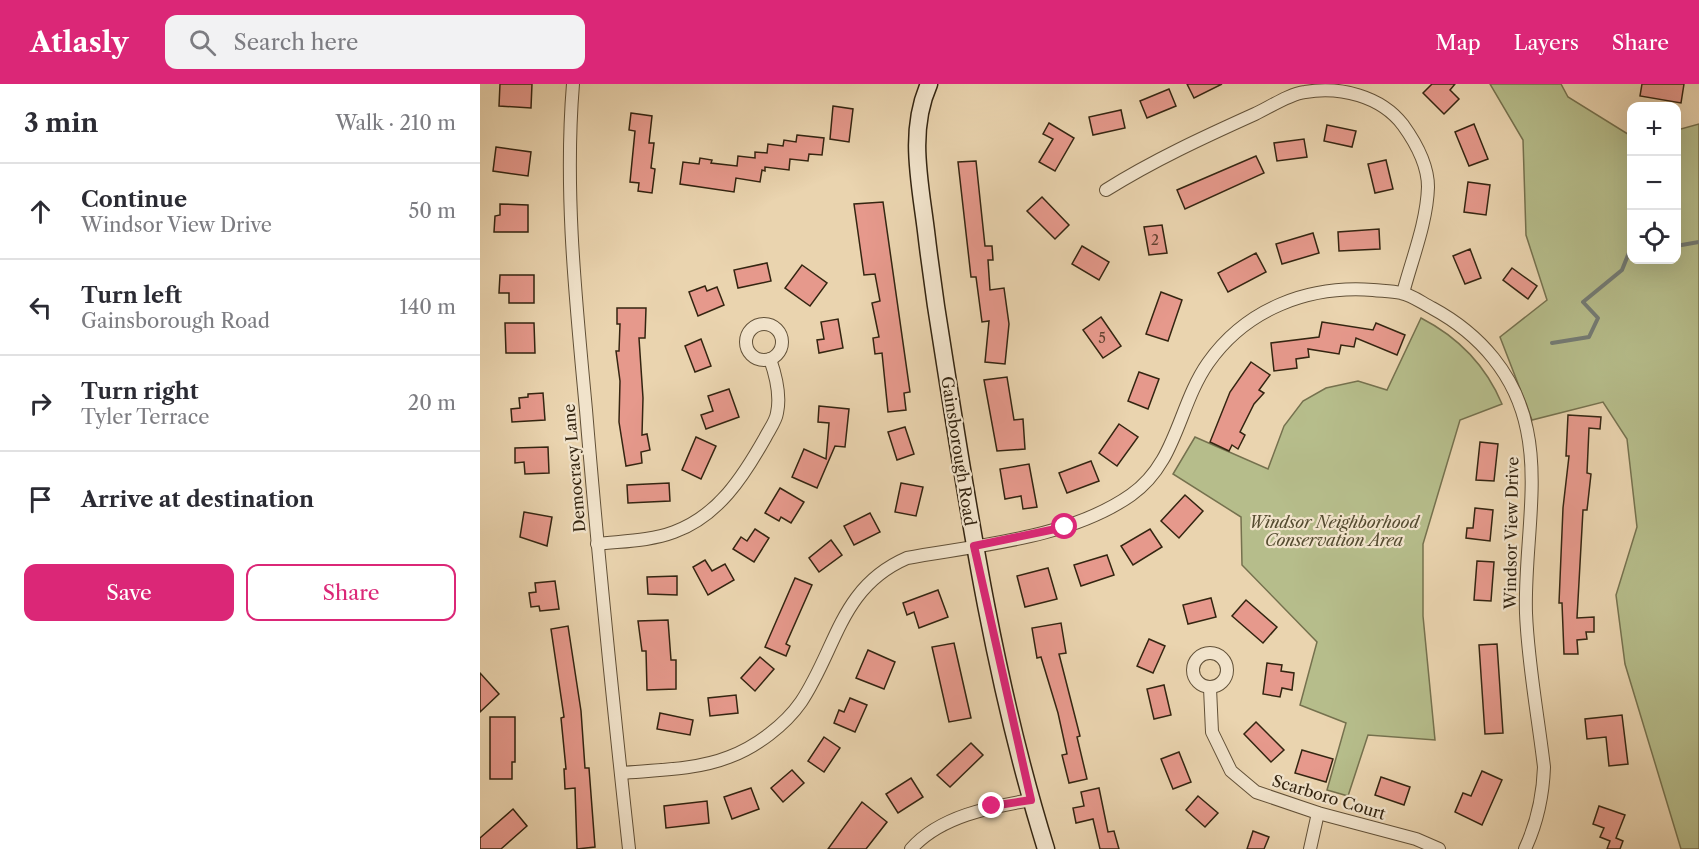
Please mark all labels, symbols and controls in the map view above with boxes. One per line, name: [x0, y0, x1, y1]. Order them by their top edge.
search box: [165, 15, 585, 69]
text: Atlasly: [30, 25, 129, 59]
icon: search: [186, 26, 219, 59]
text: Search here: [234, 29, 358, 56]
text: Map: [1436, 30, 1481, 55]
text: Layers: [1514, 30, 1579, 55]
text: Share: [1612, 30, 1669, 55]
map controls: [1627, 102, 1681, 264]
button: +: [1627, 102, 1681, 156]
text: 3 min: [24, 107, 98, 139]
text: Walk · 210 m: [335, 111, 456, 135]
button: −: [1627, 156, 1681, 210]
text: Continue: [81, 186, 187, 213]
icon: ahead: [24, 195, 57, 228]
text: 50 m: [409, 199, 456, 223]
button: locate: [1627, 210, 1681, 264]
text: Windsor View Drive: [81, 213, 272, 237]
house number: 2: [1151, 231, 1159, 249]
text: Turn left: [81, 282, 182, 309]
icon: left: [24, 291, 57, 324]
text: 140 m: [399, 295, 456, 319]
text: Gainsborough Road: [81, 309, 270, 333]
house number: 5: [1098, 329, 1106, 347]
street label: Gainsborough Road: [937, 375, 981, 527]
text: Turn right: [81, 378, 199, 405]
icon: right: [24, 387, 57, 420]
text: 20 m: [408, 391, 456, 415]
street label: Democracy Lane: [558, 403, 590, 533]
text: Tyler Terrace: [81, 405, 210, 429]
street label: Windsor View Drive: [1500, 456, 1522, 611]
icon: arrive: [24, 483, 57, 516]
text: Arrive at destination: [81, 486, 314, 513]
park label: Windsor Neighborhood Conservation Area: [1249, 512, 1420, 550]
route start: [1051, 513, 1077, 539]
button: Save: [24, 564, 234, 621]
button: Share: [246, 564, 456, 621]
street label: Scarboro Court: [1270, 770, 1388, 824]
route end: [978, 792, 1004, 818]

